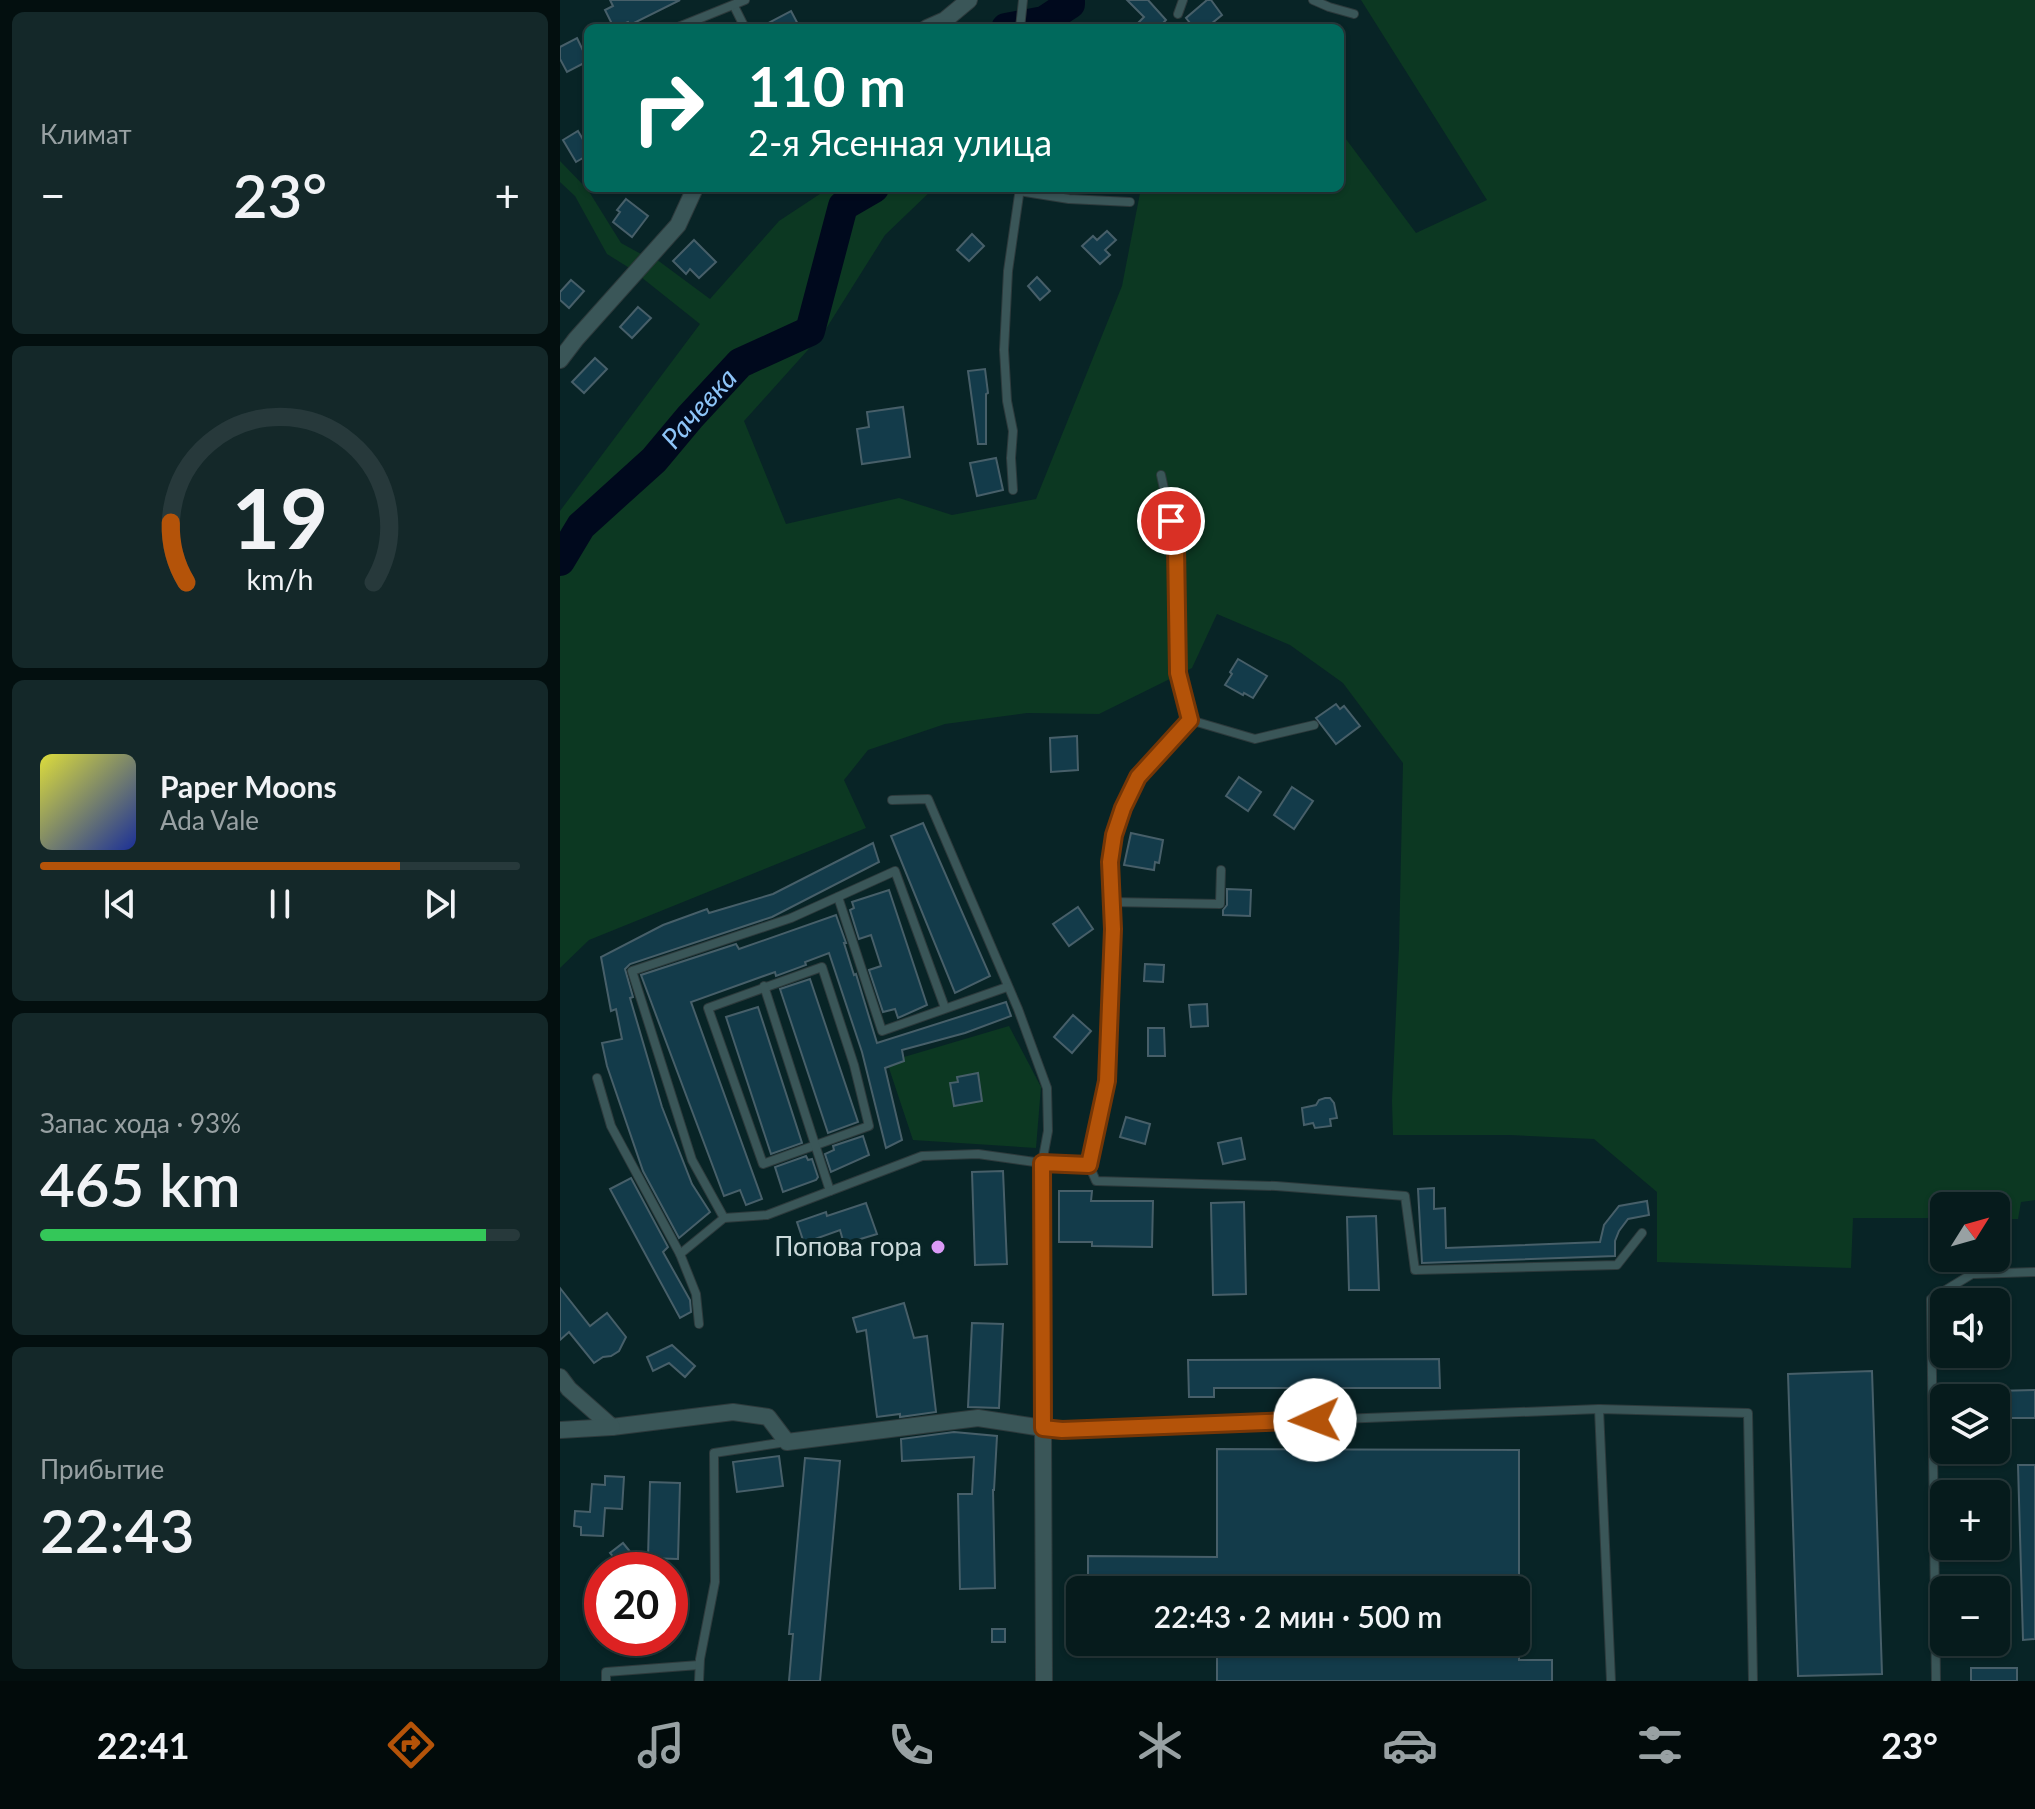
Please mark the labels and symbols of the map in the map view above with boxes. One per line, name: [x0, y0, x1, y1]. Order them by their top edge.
water label: Рачевка: [653, 360, 743, 454]
pin: [1137, 487, 1205, 555]
north arrow: [1930, 1192, 2010, 1272]
place label: Попова гора: [774, 1230, 922, 1262]
marker: Попова гора: [929, 1238, 947, 1256]
position arrow: [1273, 1378, 1357, 1462]
speed limit sign: 20: [584, 1552, 688, 1656]

